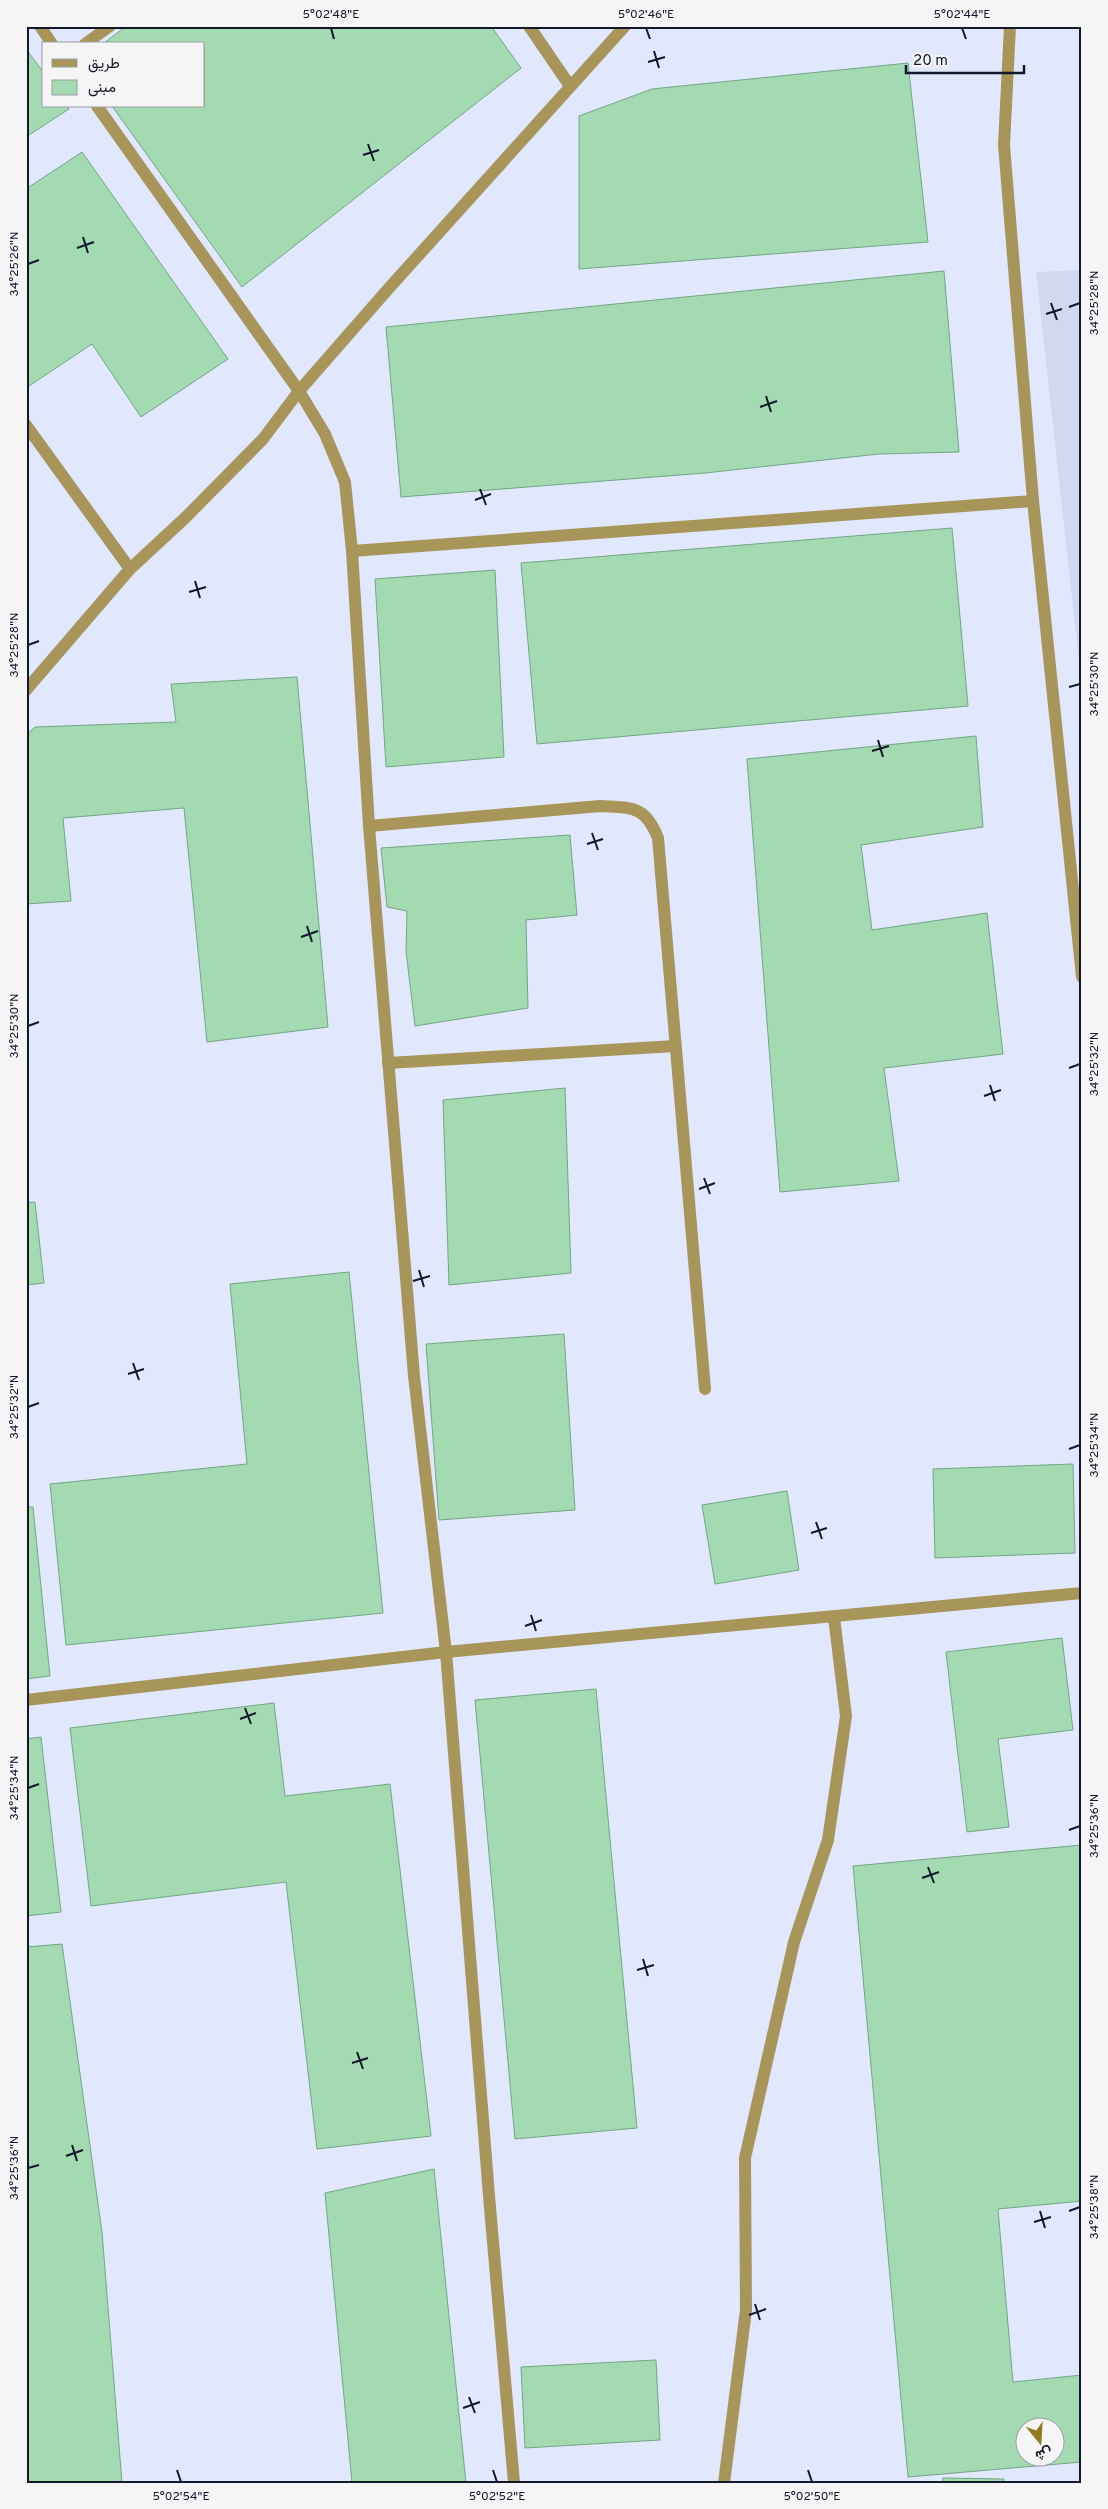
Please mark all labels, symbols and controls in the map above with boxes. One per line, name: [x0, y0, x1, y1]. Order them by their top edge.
text: 5°02'48"E: [303, 7, 359, 23]
text: 5°02'46"E: [618, 7, 674, 23]
text: 5°02'44"E: [934, 7, 990, 23]
legend: [42, 42, 205, 108]
scale bar: [906, 42, 1023, 74]
text: 20 m: [913, 52, 948, 71]
text: طريق: [88, 55, 120, 74]
text: مبنى: [88, 79, 116, 98]
text: 34°25'26"N: [7, 232, 23, 296]
text: 34°25'28"N: [1087, 271, 1103, 335]
text: 34°25'28"N: [7, 613, 23, 677]
text: 34°25'30"N: [1087, 651, 1103, 717]
text: 34°25'30"N: [7, 993, 23, 1059]
text: 34°25'32"N: [1087, 1032, 1103, 1096]
text: 34°25'32"N: [7, 1375, 23, 1439]
text: 34°25'34"N: [1087, 1413, 1103, 1477]
text: 34°25'34"N: [7, 1756, 23, 1820]
text: 34°25'36"N: [1087, 1794, 1103, 1858]
text: 34°25'36"N: [7, 2136, 23, 2200]
text: 34°25'38"N: [1087, 2175, 1103, 2239]
north arrow: [1016, 2416, 1066, 2466]
text: ش: [1033, 2442, 1054, 2464]
text: 5°02'54"E: [152, 2489, 210, 2505]
text: 5°02'52"E: [469, 2489, 525, 2505]
text: 5°02'50"E: [783, 2489, 841, 2505]

